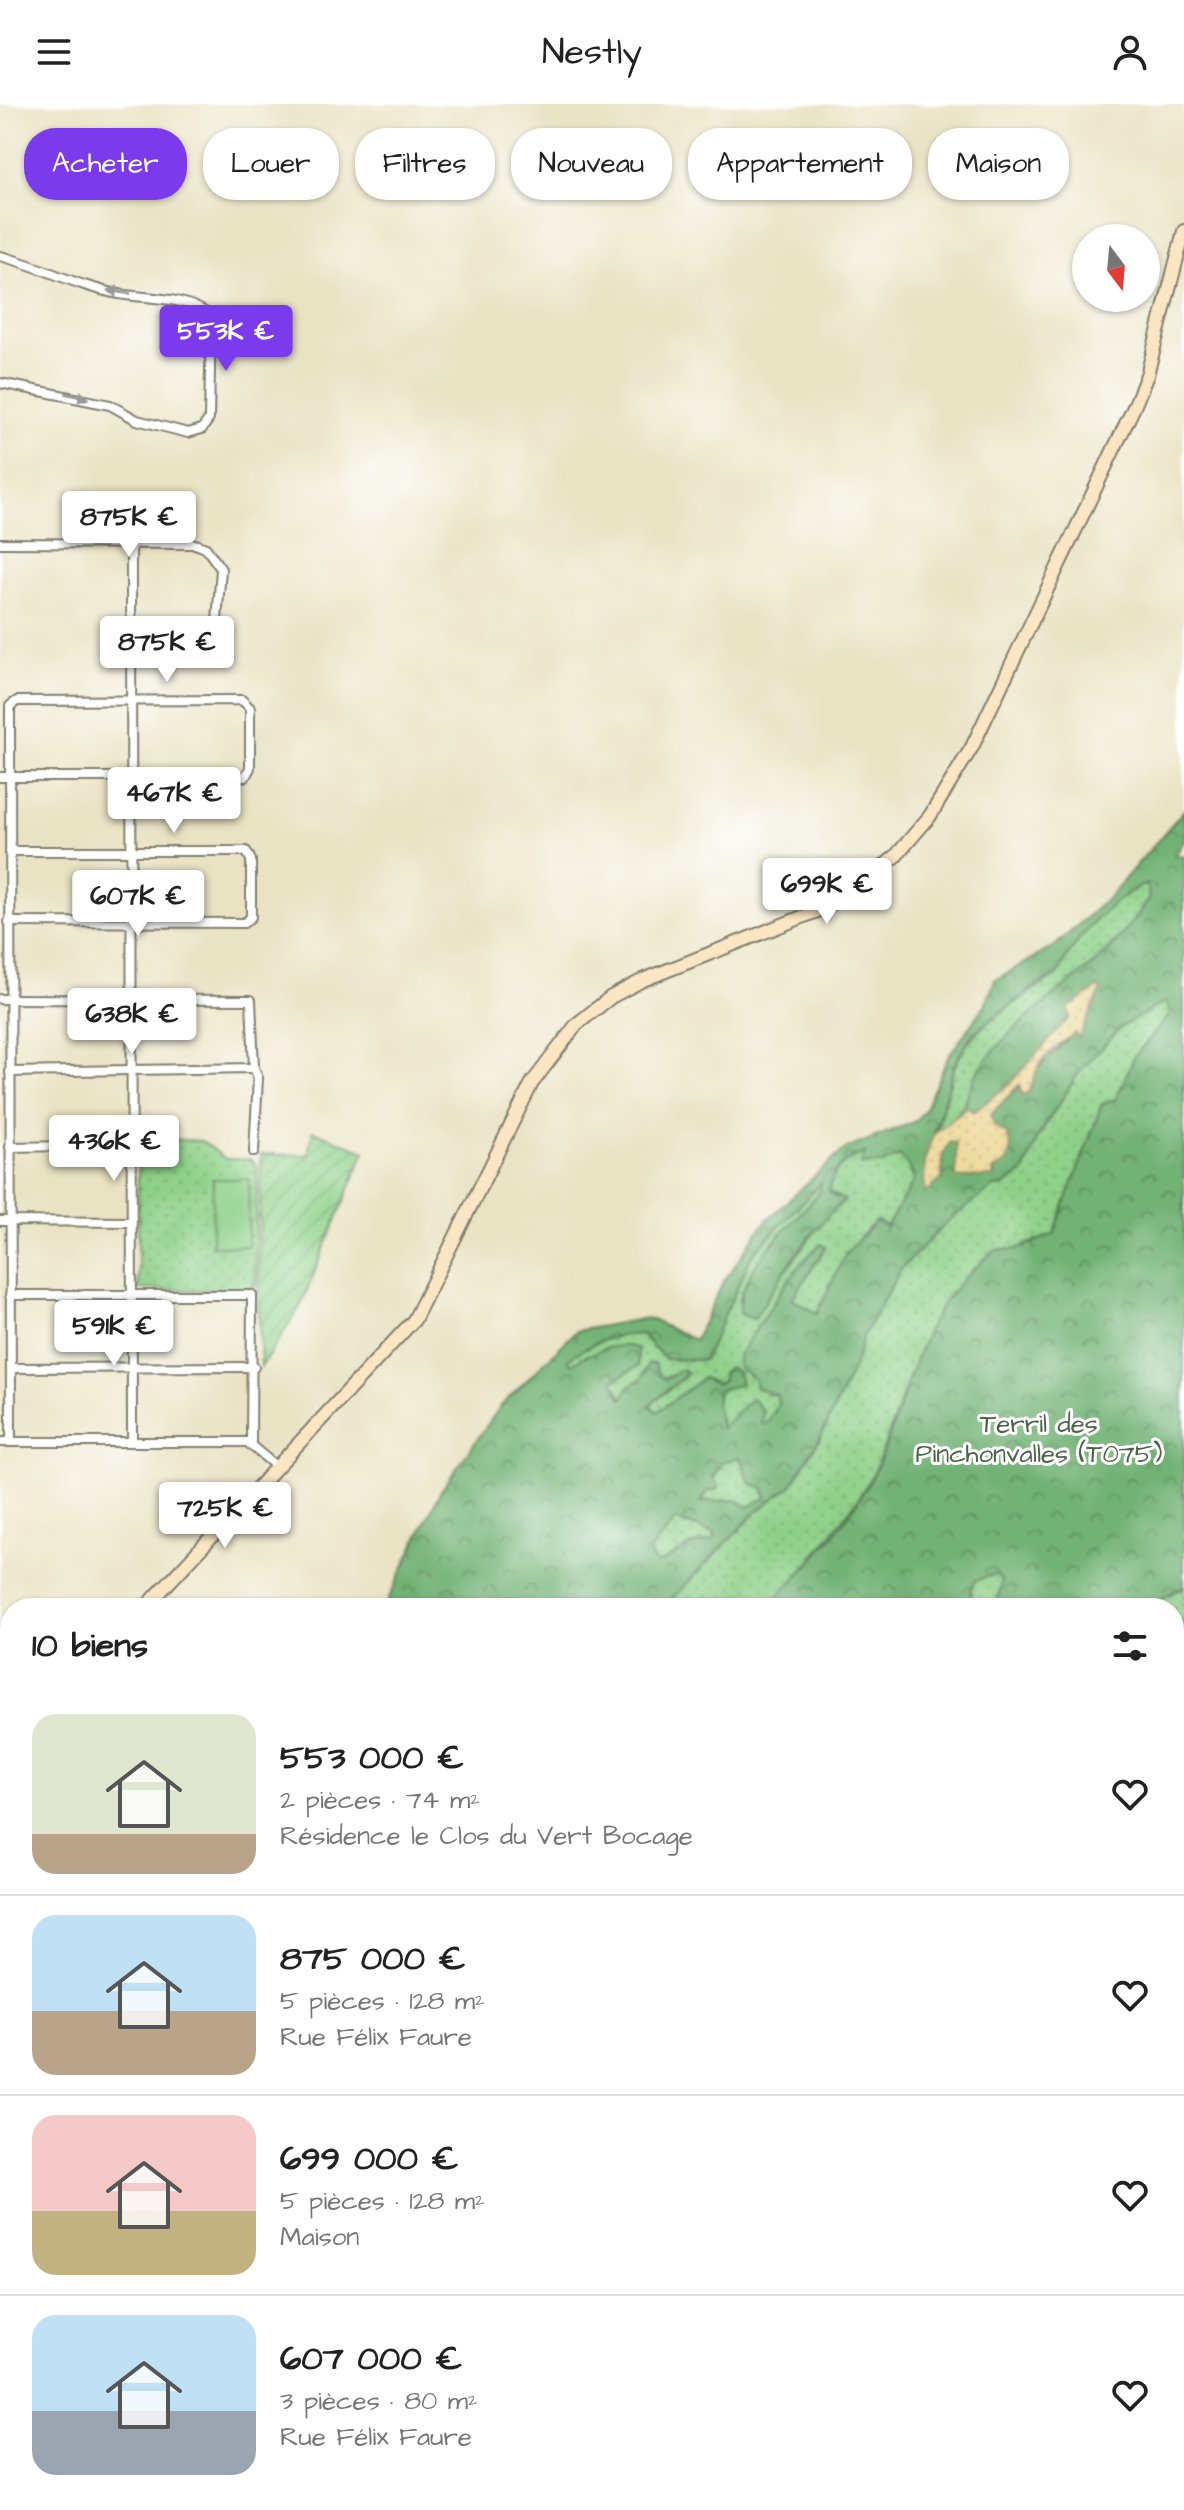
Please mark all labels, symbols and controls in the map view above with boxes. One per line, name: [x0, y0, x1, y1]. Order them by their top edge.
text: Nestly: [542, 27, 642, 78]
icon: menu: [32, 30, 76, 74]
icon: person: [1108, 30, 1152, 74]
chip: Acheter: [24, 128, 187, 200]
chip: Louer: [203, 128, 339, 200]
chip: Filtres: [355, 128, 495, 200]
chip: Nouveau: [511, 128, 672, 200]
chip: Appartement: [688, 128, 912, 200]
chip: Maison: [928, 128, 1069, 200]
north arrow: [1072, 224, 1160, 312]
map controls: [1072, 224, 1160, 312]
one-way arrow: [106, 286, 131, 298]
pin: 553K €: [161, 305, 291, 373]
text: 553K €: [178, 313, 274, 349]
one-way arrow: [64, 391, 89, 403]
pin: 875K €: [64, 491, 194, 559]
text: 875K €: [80, 499, 178, 535]
pin: 875K €: [102, 616, 232, 684]
text: 875K €: [118, 624, 216, 660]
pin: 467K €: [109, 767, 239, 835]
text: 467K €: [126, 775, 222, 811]
pin: 699K €: [762, 858, 892, 926]
text: 699K €: [781, 866, 873, 902]
pin: 607K €: [73, 870, 203, 938]
text: 607K €: [90, 878, 186, 914]
pin: 638K €: [67, 988, 197, 1056]
text: 638K €: [85, 996, 179, 1032]
pin: 436K €: [49, 1115, 179, 1183]
text: 436K €: [67, 1123, 161, 1159]
pin: 591K €: [49, 1300, 179, 1368]
text: 591K €: [72, 1308, 156, 1344]
park label: Terril des Pinchonvalles (T075): [916, 1406, 1162, 1472]
pin: 725K €: [160, 1482, 290, 1550]
text: 725K €: [177, 1490, 273, 1526]
text: 10 biens: [32, 1622, 148, 1670]
icon: filters: [1108, 1624, 1152, 1668]
text: 553 000 €: [280, 1734, 464, 1782]
icon: home: [96, 1746, 192, 1842]
icon: heart: [1108, 1772, 1152, 1816]
text: 2 pièces · 74 m²: [280, 1782, 480, 1818]
text: Résidence le Clos du Vert Bocage: [280, 1818, 693, 1854]
text: 875 000 €: [280, 1935, 466, 1983]
icon: home: [96, 1947, 192, 2043]
icon: heart: [1108, 1973, 1152, 2017]
text: 5 pièces · 128 m²: [280, 1983, 485, 2019]
text: Rue Félix Faure: [280, 2019, 472, 2055]
text: 699 000 €: [280, 2135, 459, 2183]
icon: home: [96, 2147, 192, 2243]
icon: heart: [1108, 2173, 1152, 2217]
text: 5 pièces · 128 m²: [280, 2183, 485, 2219]
text: Maison: [280, 2219, 359, 2255]
text: 607 000 €: [280, 2335, 462, 2383]
icon: home: [96, 2347, 192, 2443]
icon: heart: [1108, 2373, 1152, 2417]
text: 3 pièces · 80 m²: [280, 2383, 478, 2419]
text: Rue Félix Faure: [280, 2419, 472, 2455]

